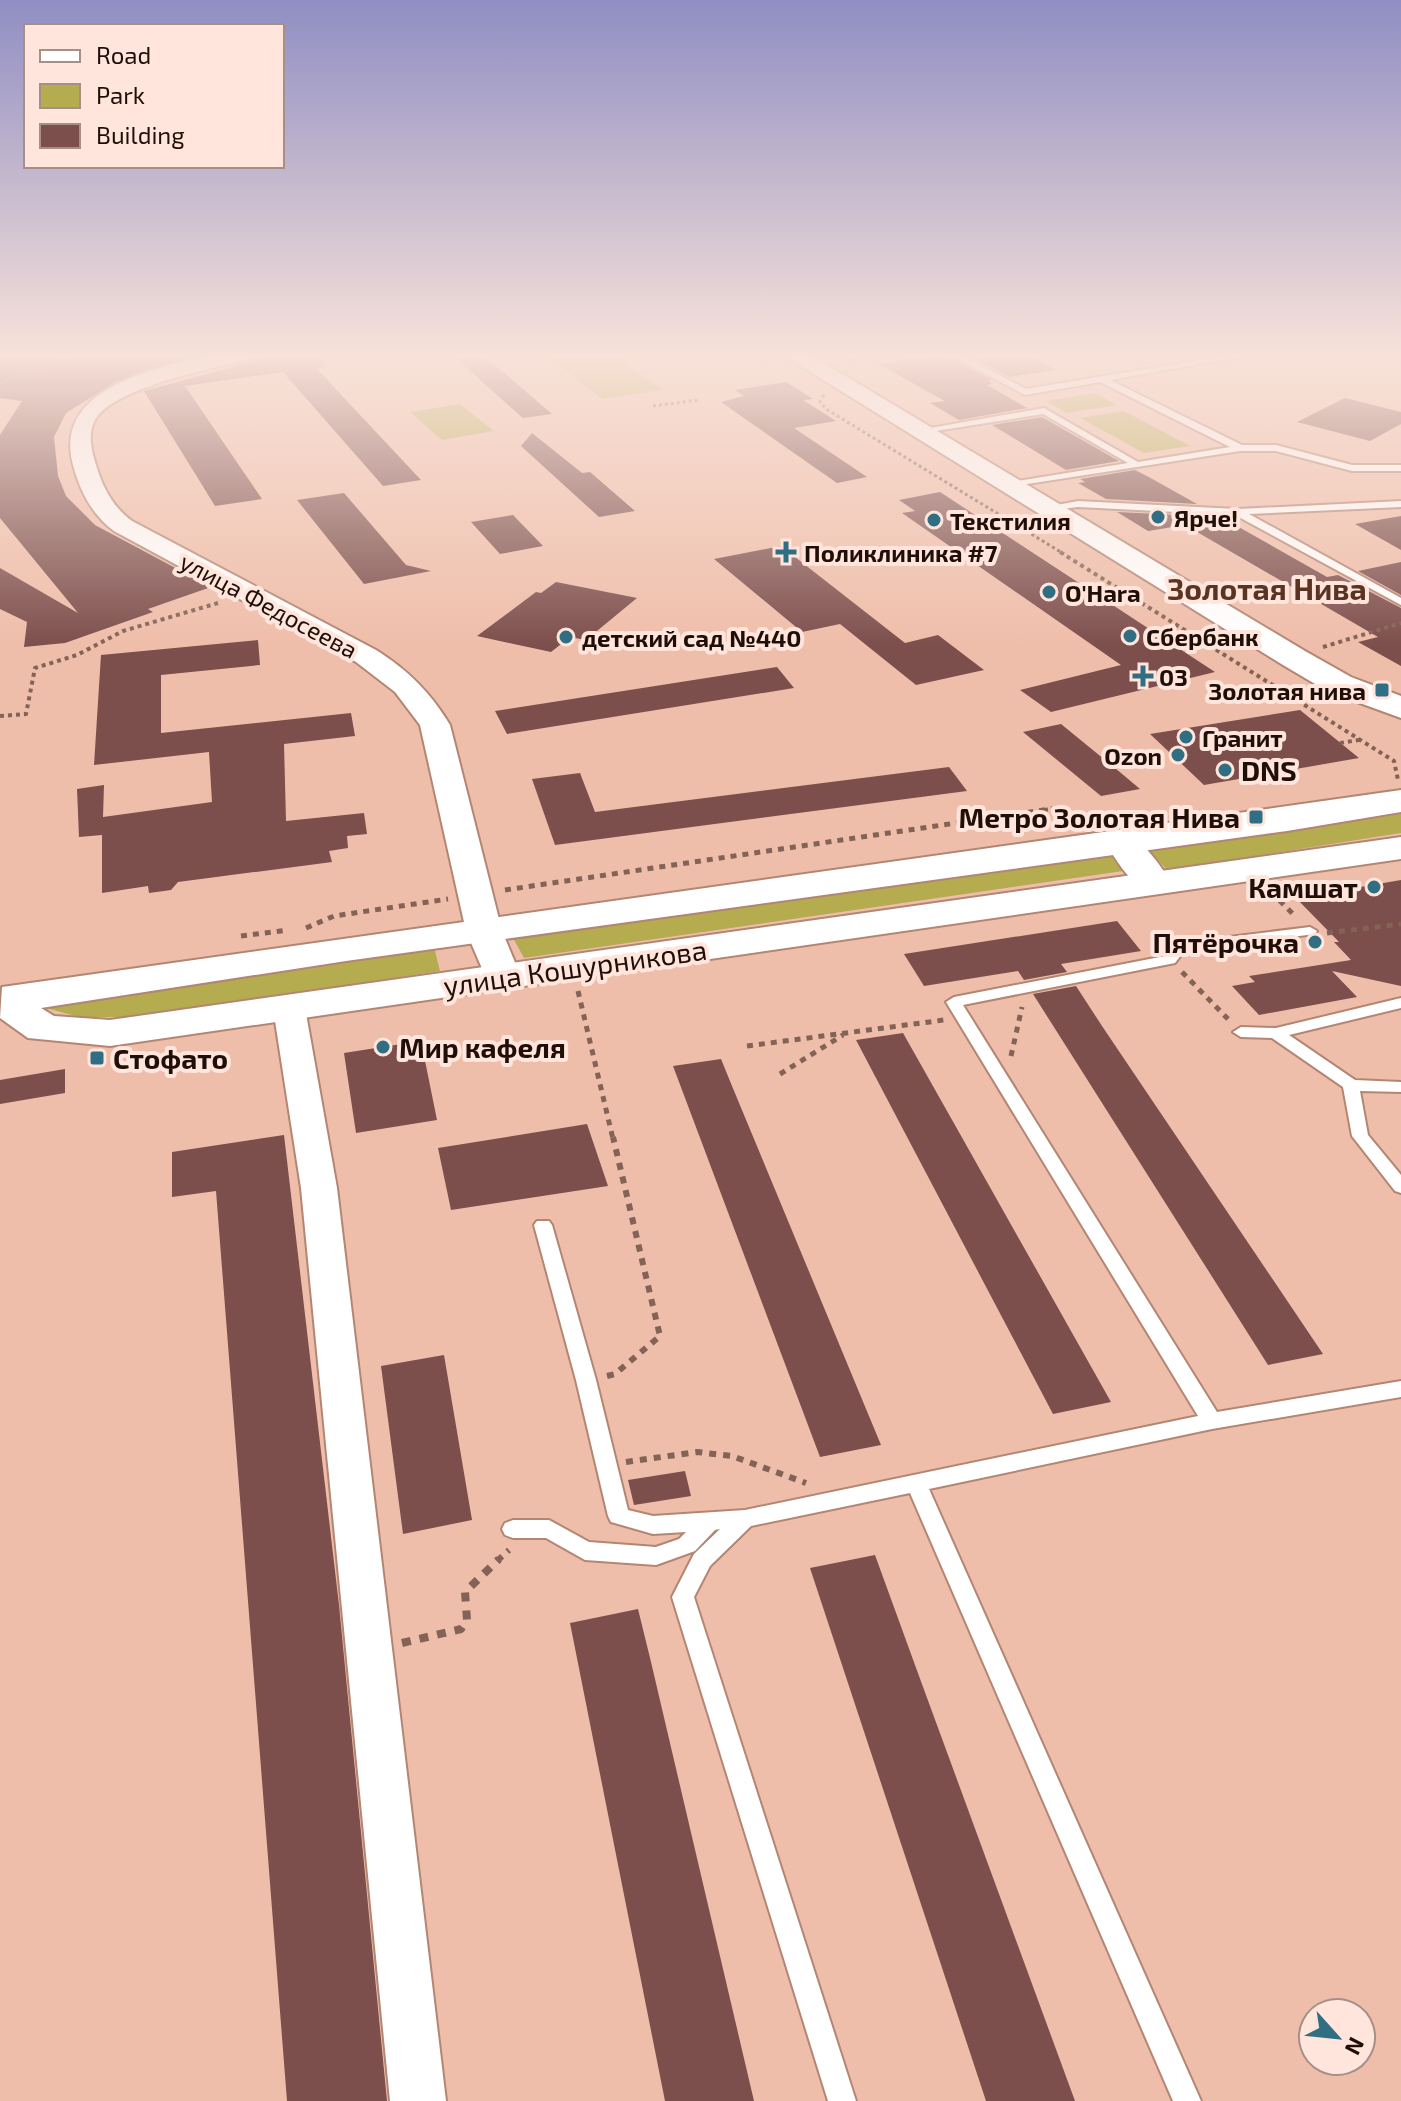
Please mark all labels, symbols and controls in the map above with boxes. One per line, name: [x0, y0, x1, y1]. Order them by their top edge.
legend: [24, 24, 284, 168]
text: Road: [96, 40, 151, 69]
text: Park: [96, 80, 145, 109]
text: Building: [96, 120, 185, 149]
place label: Ярче!: [1174, 503, 1238, 532]
place label: Текстилия: [950, 506, 1071, 535]
marker: Ярче!: [1149, 508, 1167, 526]
marker: Текстилия: [925, 511, 943, 529]
place label: Поликлиника #7: [804, 538, 998, 567]
marker: Поликлиника #7: [775, 541, 797, 563]
street label: улица Федосеева: [175, 546, 363, 665]
district label: Золотая Нива: [1167, 570, 1367, 606]
place label: O'Hara: [1065, 578, 1141, 607]
marker: O'Hara: [1040, 583, 1058, 601]
place label: Сбербанк: [1146, 622, 1259, 651]
place label: детский сад №440: [582, 623, 802, 652]
marker: Сбербанк: [1121, 627, 1139, 645]
marker: детский сад №440: [557, 628, 575, 646]
place label: 03: [1159, 662, 1188, 691]
marker: 03: [1134, 667, 1152, 685]
place label: Золотая нива: [1209, 676, 1366, 705]
marker: Золотая нива: [1373, 681, 1391, 699]
place label: Гранит: [1202, 723, 1283, 752]
marker: Гранит: [1177, 728, 1195, 746]
place label: Ozon: [1104, 741, 1162, 770]
marker: Ozon: [1169, 746, 1187, 764]
place label: DNS: [1241, 753, 1297, 787]
marker: DNS: [1216, 761, 1234, 779]
place label: Метро Золотая Нива: [959, 800, 1240, 834]
marker: Метро Золотая Нива: [1247, 808, 1265, 826]
place label: Камшат: [1248, 870, 1358, 904]
marker: Камшат: [1365, 878, 1383, 896]
place label: Пятёрочка: [1152, 925, 1299, 959]
street label: улица Кошурникова: [441, 932, 709, 1002]
marker: Пятёрочка: [1306, 933, 1324, 951]
place label: Мир кафеля: [399, 1030, 566, 1064]
marker: Мир кафеля: [374, 1038, 392, 1056]
place label: Стофато: [113, 1041, 228, 1075]
marker: Стофато: [88, 1049, 106, 1067]
north arrow: [1297, 1997, 1377, 2077]
text: N: [1341, 2034, 1371, 2060]

